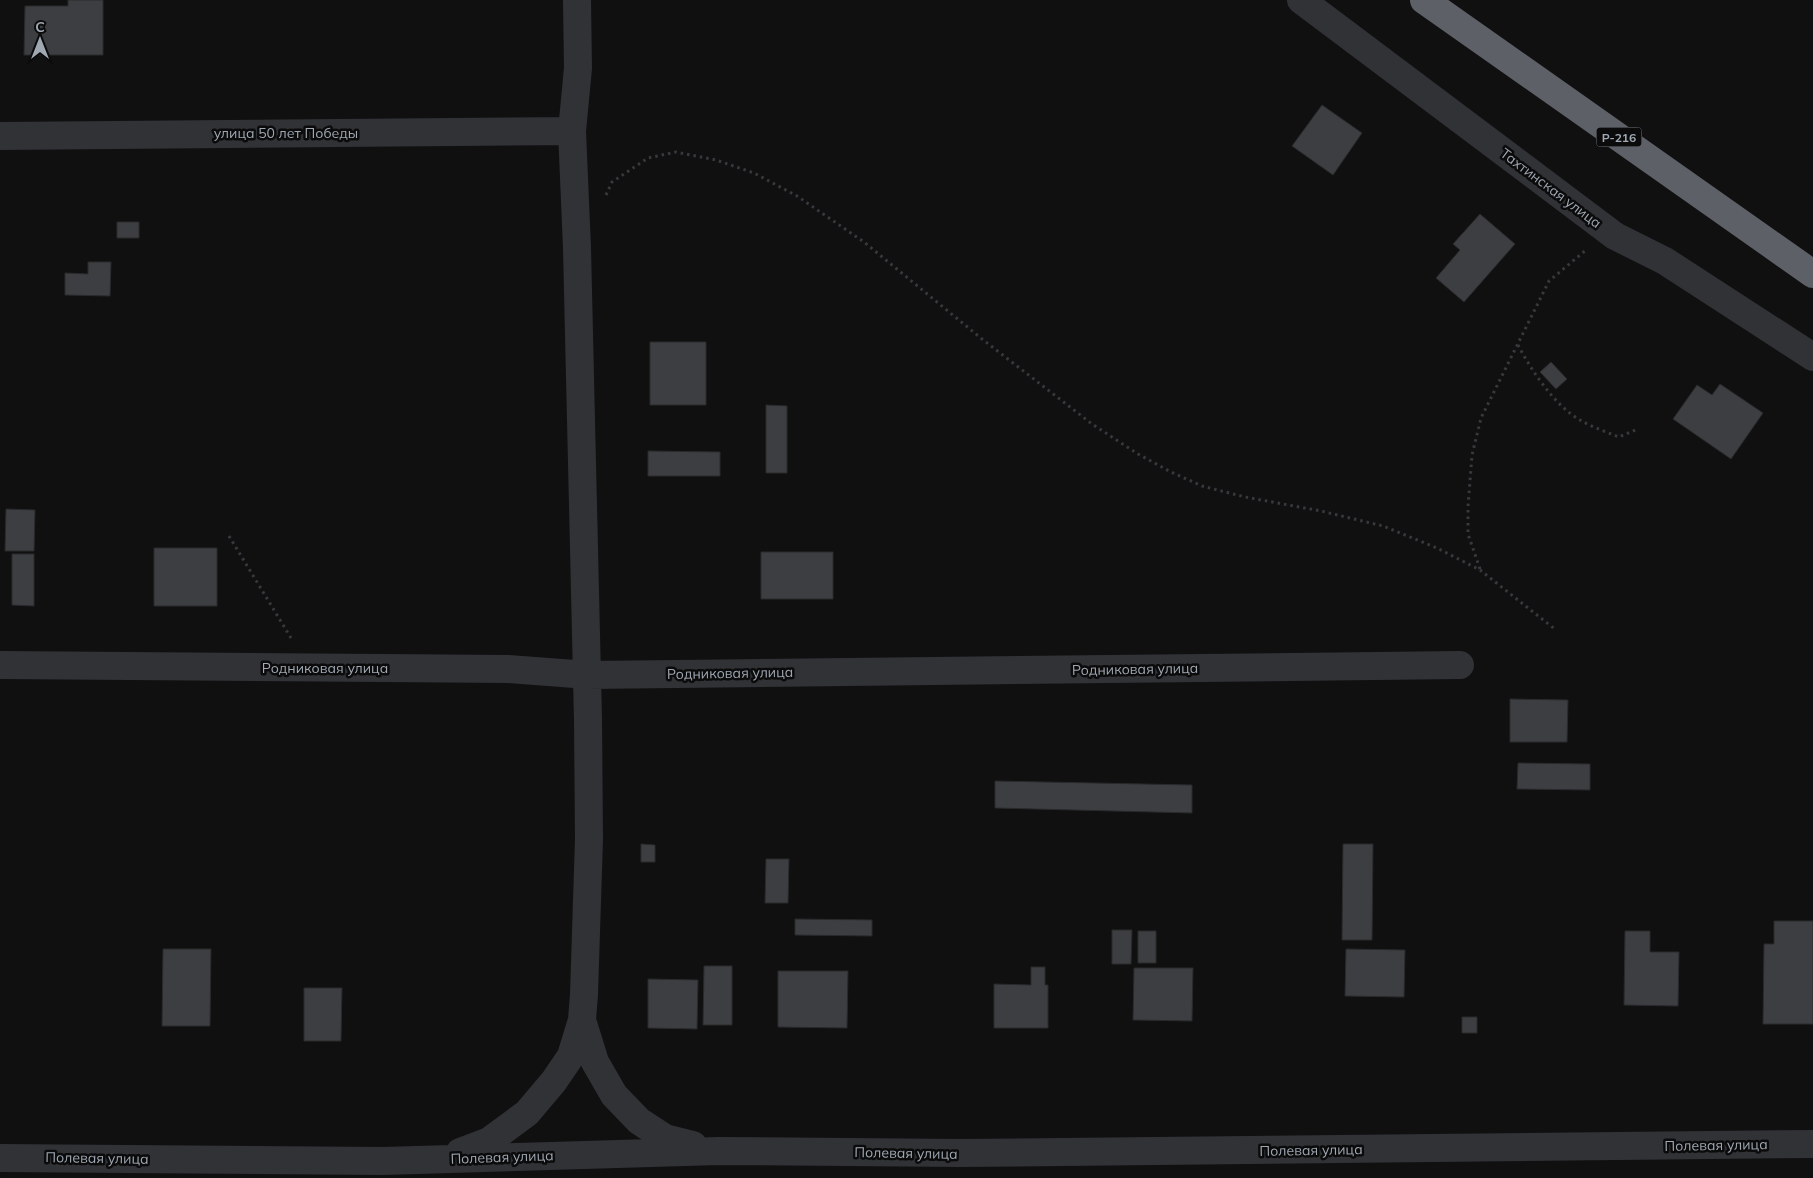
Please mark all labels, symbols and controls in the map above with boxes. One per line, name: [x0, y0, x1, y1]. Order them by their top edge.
north arrow: [15, 15, 65, 65]
text: С: [35, 18, 45, 36]
street label: улица 50 лет Победы: [214, 124, 358, 142]
road number: Р-216: [1596, 128, 1642, 146]
street label: Тахтинская улица: [1497, 144, 1605, 232]
street label: Родниковая улица: [262, 659, 388, 677]
street label: Родниковая улица: [1072, 659, 1198, 679]
street label: Родниковая улица: [667, 663, 793, 683]
street label: Полевая улица: [1664, 1135, 1768, 1155]
street label: Полевая улица: [1259, 1140, 1363, 1160]
street label: Полевая улица: [854, 1143, 958, 1163]
street label: Полевая улица: [450, 1146, 554, 1168]
street label: Полевая улица: [45, 1148, 149, 1168]

